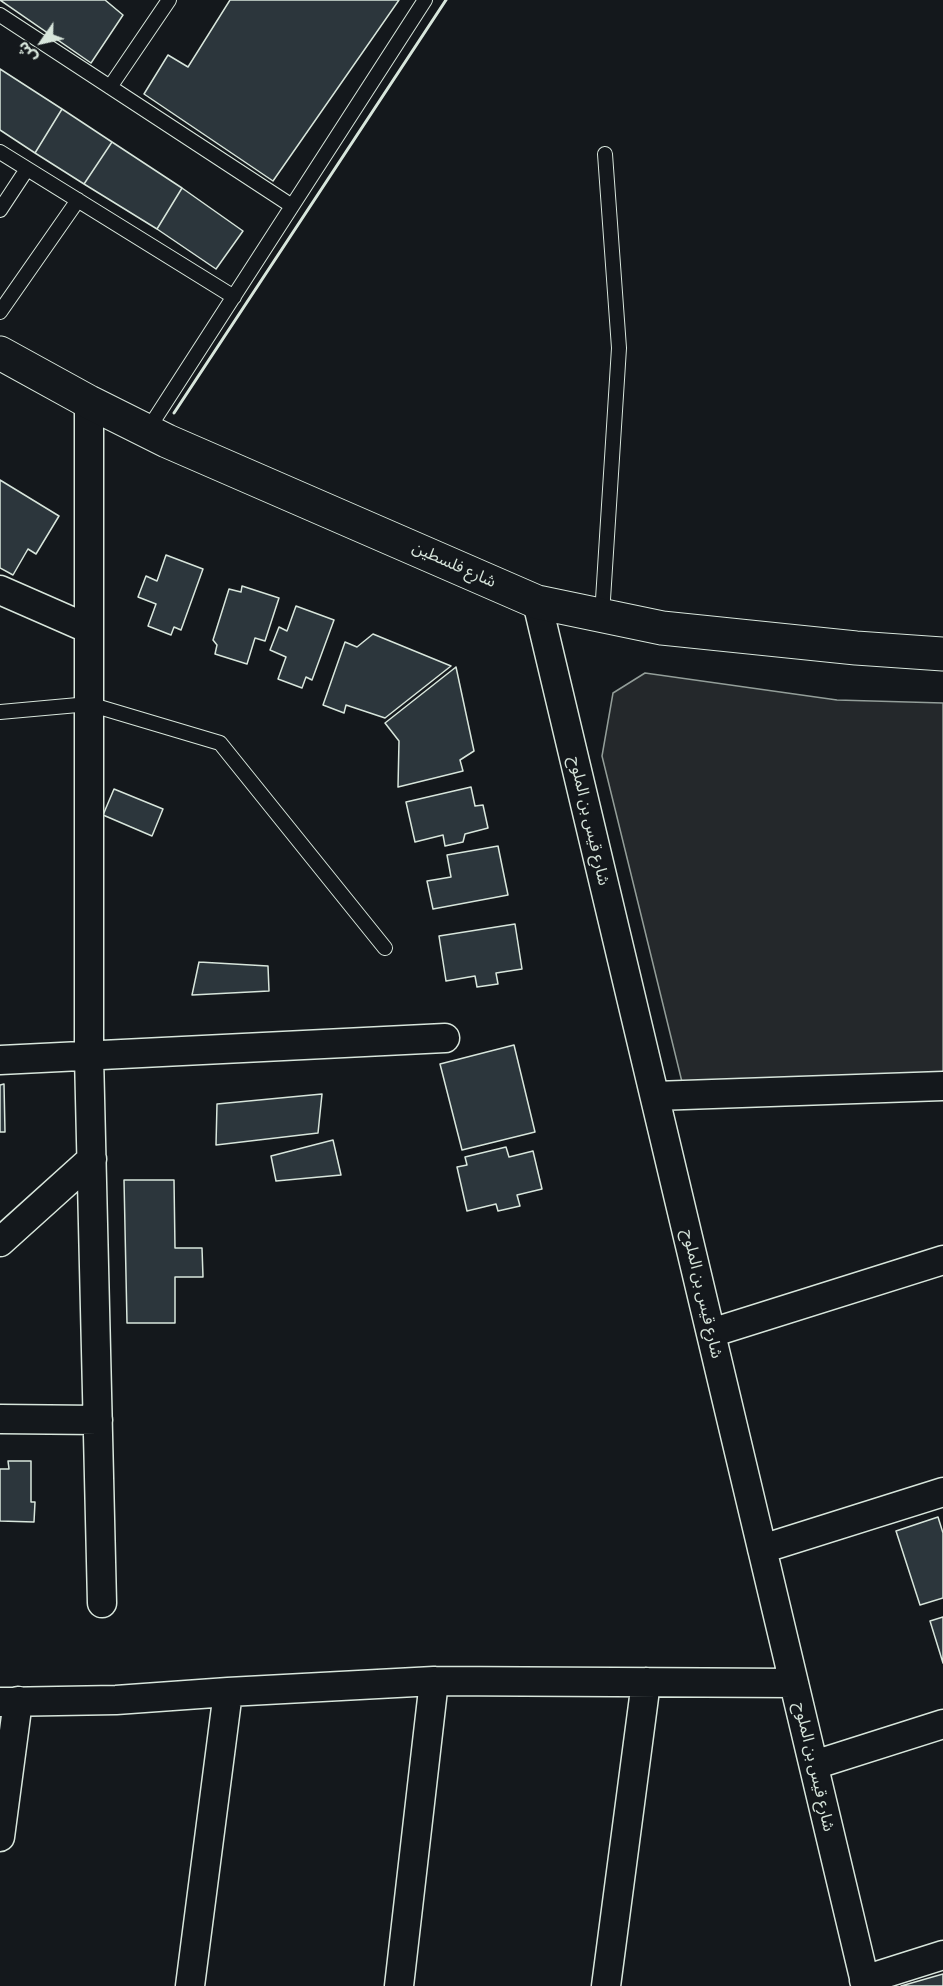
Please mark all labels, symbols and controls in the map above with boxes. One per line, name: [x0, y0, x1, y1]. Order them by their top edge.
north arrow: [12, 12, 72, 72]
text: ش: [13, 38, 41, 67]
street label: شارع فلسطين: [409, 538, 499, 592]
street label: شارع قيس بن الملوح: [565, 755, 613, 887]
street label: شارع قيس بن الملوح: [678, 1228, 726, 1360]
street label: شارع قيس بن الملوح: [790, 1701, 838, 1833]

